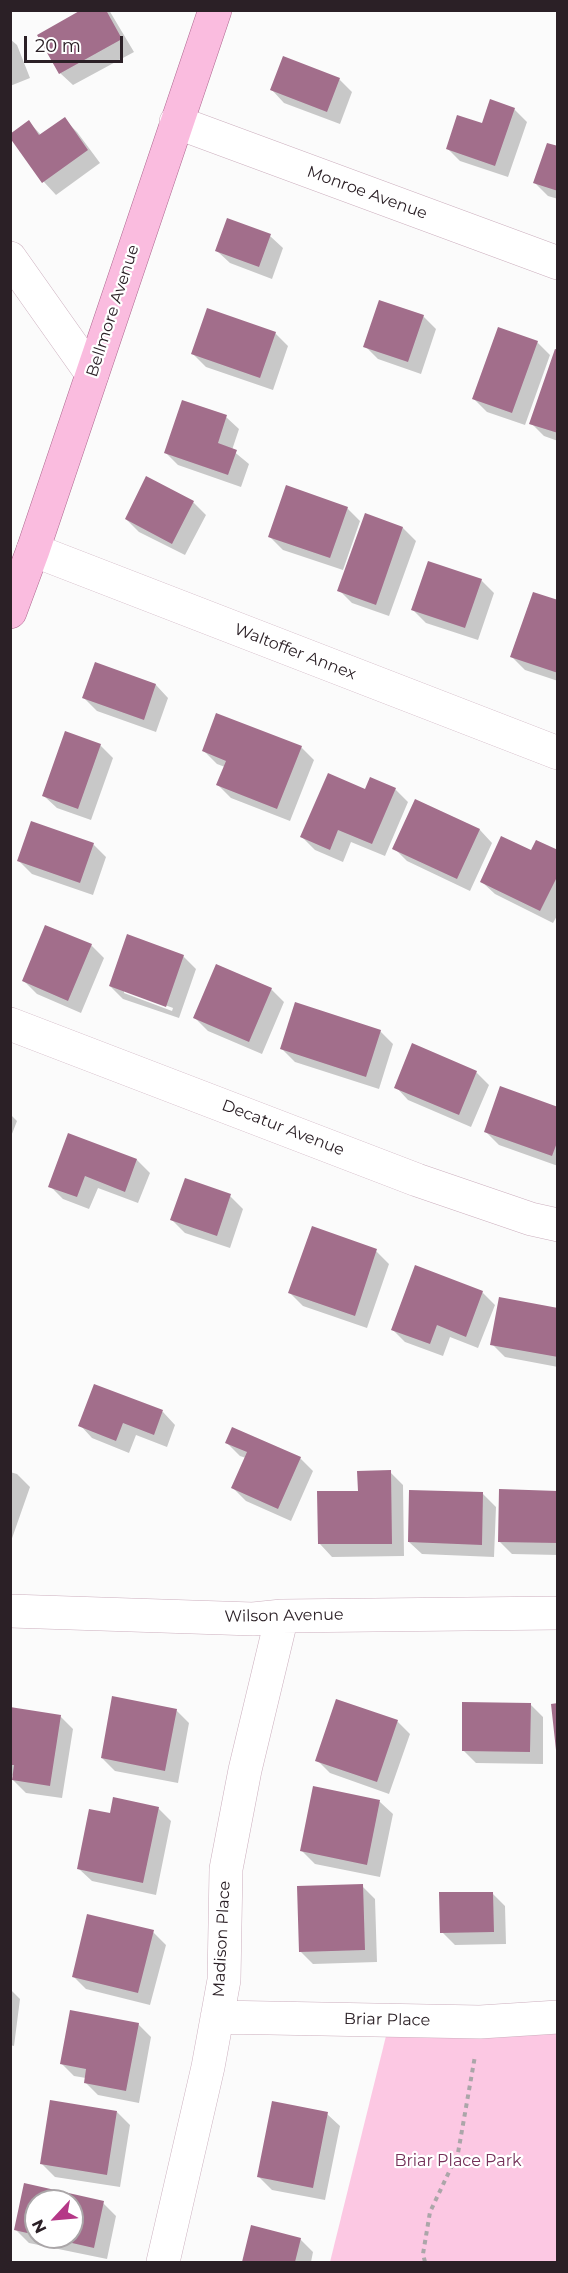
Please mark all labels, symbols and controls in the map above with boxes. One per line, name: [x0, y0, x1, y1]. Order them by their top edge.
scale bar: [27, 24, 126, 62]
text: 20 m: [35, 35, 81, 57]
street label: Monroe Avenue: [304, 162, 430, 224]
street label: Bellmore Avenue: [83, 243, 143, 379]
street label: Waltoffer Annex: [231, 620, 359, 684]
street label: Decatur Avenue: [219, 1096, 347, 1160]
street label: Wilson Avenue: [224, 1605, 344, 1627]
street label: Madison Place: [209, 1880, 235, 1998]
street label: Briar Place: [344, 2010, 430, 2030]
park label: Briar Place Park: [394, 2151, 522, 2171]
north arrow: [24, 2189, 84, 2249]
text: N: [28, 2216, 51, 2236]

